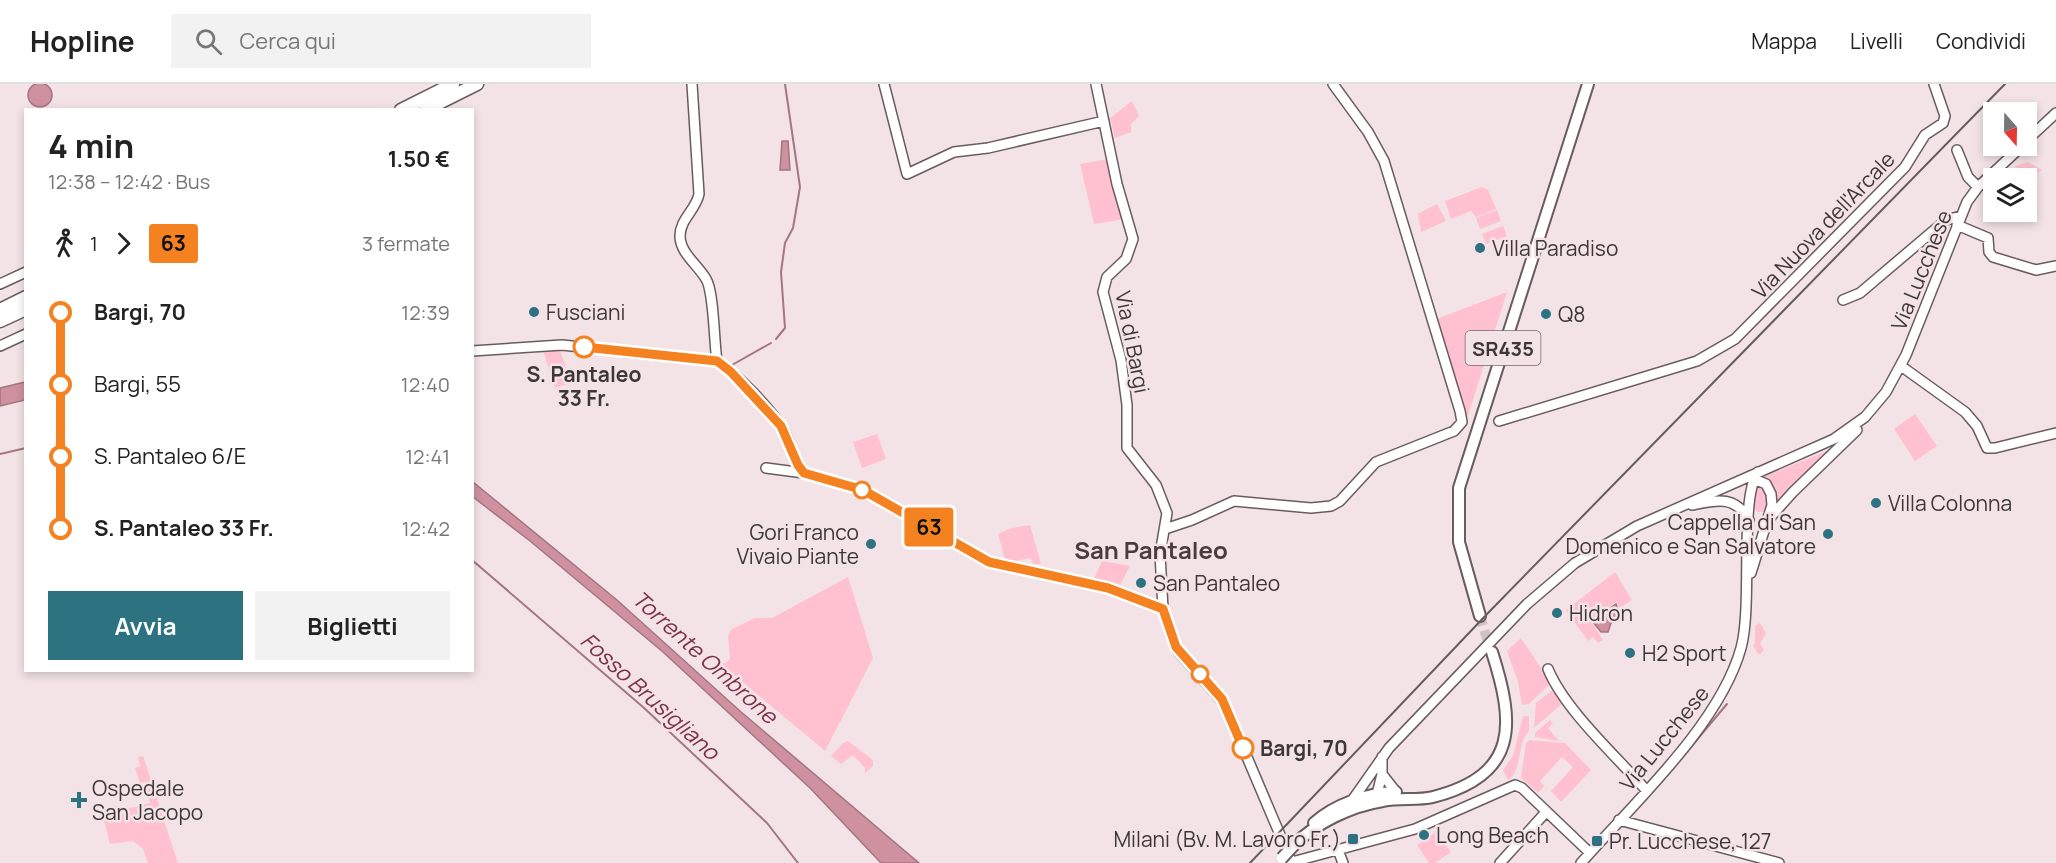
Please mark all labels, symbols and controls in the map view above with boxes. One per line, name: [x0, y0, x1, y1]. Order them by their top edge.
search box: [171, 14, 591, 68]
text: Hopline: [30, 22, 135, 60]
icon: search: [192, 25, 225, 58]
text: Cerca qui: [240, 26, 336, 56]
text: Mappa: [1751, 27, 1817, 55]
text: Livelli: [1850, 27, 1903, 55]
text: Condividi: [1936, 27, 2026, 55]
north arrow: [1983, 102, 2037, 156]
map controls: [1983, 102, 2037, 222]
text: 4 min: [48, 123, 134, 168]
text: 1.50 €: [388, 144, 450, 174]
street label: Via Nuova dell'Arcale: [1745, 145, 1901, 305]
text: 12:38 – 12:42 · Bus: [48, 168, 210, 195]
button: layers: [1983, 168, 2037, 222]
street label: Via Lucchese: [1884, 206, 1958, 334]
icon: walk: [48, 227, 81, 260]
icon: forward: [107, 227, 140, 260]
text: 63: [161, 229, 186, 257]
text: 1: [90, 230, 98, 257]
text: 3 fermate: [362, 230, 450, 257]
place label: Villa Paradiso: [1492, 234, 1618, 262]
marker: Villa Paradiso: [1473, 241, 1487, 255]
street label: Via di Bargi: [1109, 288, 1157, 396]
text: Bargi, 70: [94, 297, 186, 327]
place label: Fusciani: [546, 298, 625, 326]
text: 12:39: [401, 299, 450, 326]
place label: Q8: [1558, 300, 1585, 328]
marker: Fusciani: [527, 305, 541, 319]
marker: Q8: [1539, 307, 1553, 321]
road number: SR435: [1466, 331, 1540, 365]
marker: S. Pantaleo 33 Fr.: [573, 336, 595, 358]
place label: S. Pantaleo 33 Fr.: [527, 360, 641, 412]
text: Bargi, 55: [94, 369, 181, 399]
text: 12:40: [401, 371, 450, 398]
text: S. Pantaleo 6/E: [94, 441, 246, 471]
text: 12:41: [405, 443, 450, 470]
unlabelled marker: [853, 481, 871, 499]
place label: Villa Colonna: [1888, 489, 2012, 517]
marker: Villa Colonna: [1869, 496, 1883, 510]
line badge: 63: [902, 508, 956, 546]
place label: Cappella di San Domenico e San Salvatore: [1565, 508, 1816, 560]
text: S. Pantaleo 33 Fr.: [94, 513, 274, 543]
text: 63: [916, 513, 942, 541]
text: 12:42: [402, 515, 450, 542]
place label: Gori Franco Vivaio Piante: [737, 518, 859, 570]
marker: Cappella di San Domenico e San Salvatore: [1821, 527, 1835, 541]
district label: San Pantaleo: [1074, 533, 1228, 566]
marker: Gori Franco Vivaio Piante: [864, 537, 878, 551]
place label: San Pantaleo: [1153, 569, 1280, 597]
marker: San Pantaleo: [1134, 576, 1148, 590]
water label: Torrente Ombrone: [626, 584, 785, 731]
button: Avvia: [48, 591, 243, 660]
button: Biglietti: [255, 591, 450, 660]
place label: Hidron: [1569, 599, 1633, 627]
marker: Hidron: [1550, 606, 1564, 620]
water label: Fosso Brusigliano: [574, 626, 727, 768]
place label: H2 Sport: [1642, 639, 1726, 667]
marker: H2 Sport: [1623, 646, 1637, 660]
unlabelled marker: [1191, 665, 1209, 683]
street label: Via Lucchese: [1613, 680, 1715, 796]
place label: Bargi, 70: [1260, 734, 1348, 762]
marker: Bargi, 70: [1232, 737, 1254, 759]
place label: Ospedale San Jacopo: [92, 774, 203, 826]
marker: Ospedale San Jacopo: [70, 791, 88, 809]
place label: Long Beach: [1436, 821, 1549, 849]
place label: Milani (Bv. M. Lavoro Fr.): [1113, 825, 1341, 853]
place label: Pr. Lucchese, 127: [1609, 827, 1771, 855]
marker: Long Beach: [1417, 828, 1431, 842]
marker: Milani (Bv. M. Lavoro Fr.): [1346, 832, 1360, 846]
marker: Pr. Lucchese, 127: [1590, 834, 1604, 848]

